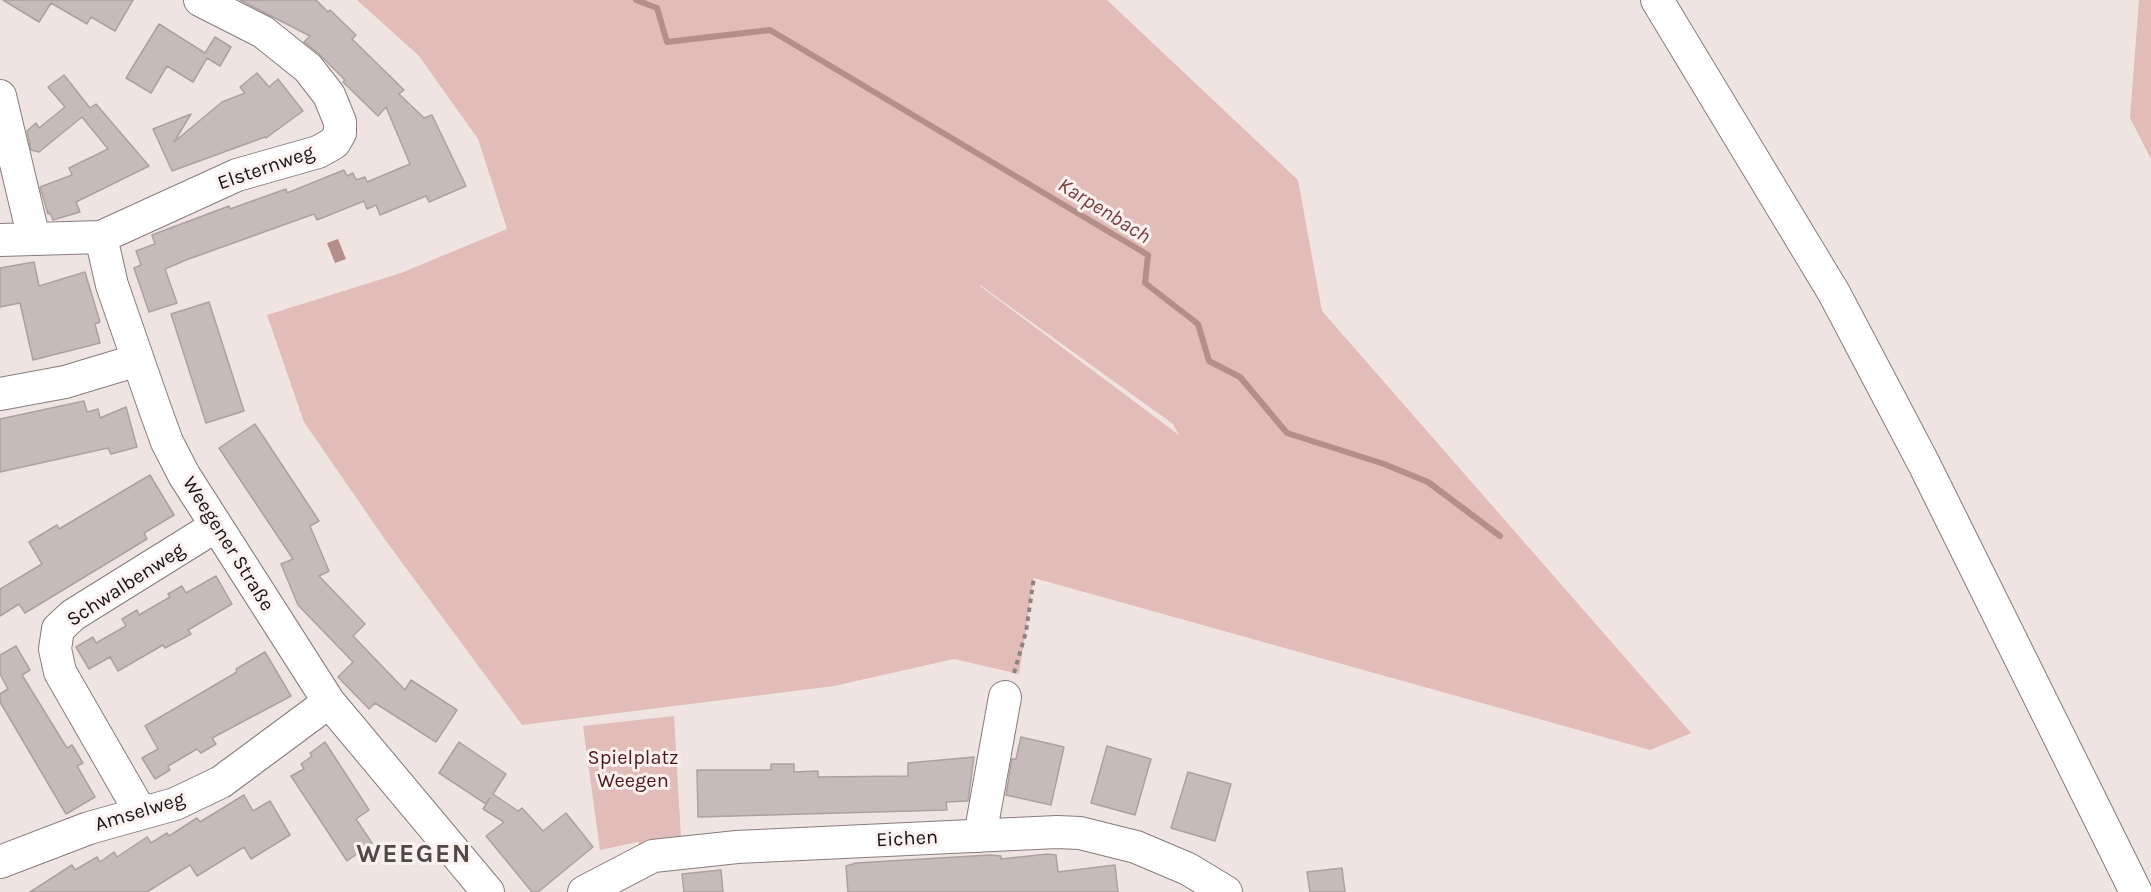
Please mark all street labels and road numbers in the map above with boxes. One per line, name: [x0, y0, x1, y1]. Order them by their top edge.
street label: Elsternweg: [215, 140, 317, 196]
street label: Weegener Straße: [177, 472, 279, 616]
street label: Schwalbenweg: [63, 538, 189, 632]
street label: Amselweg: [92, 787, 188, 837]
street label: Eichen: [875, 825, 939, 853]

